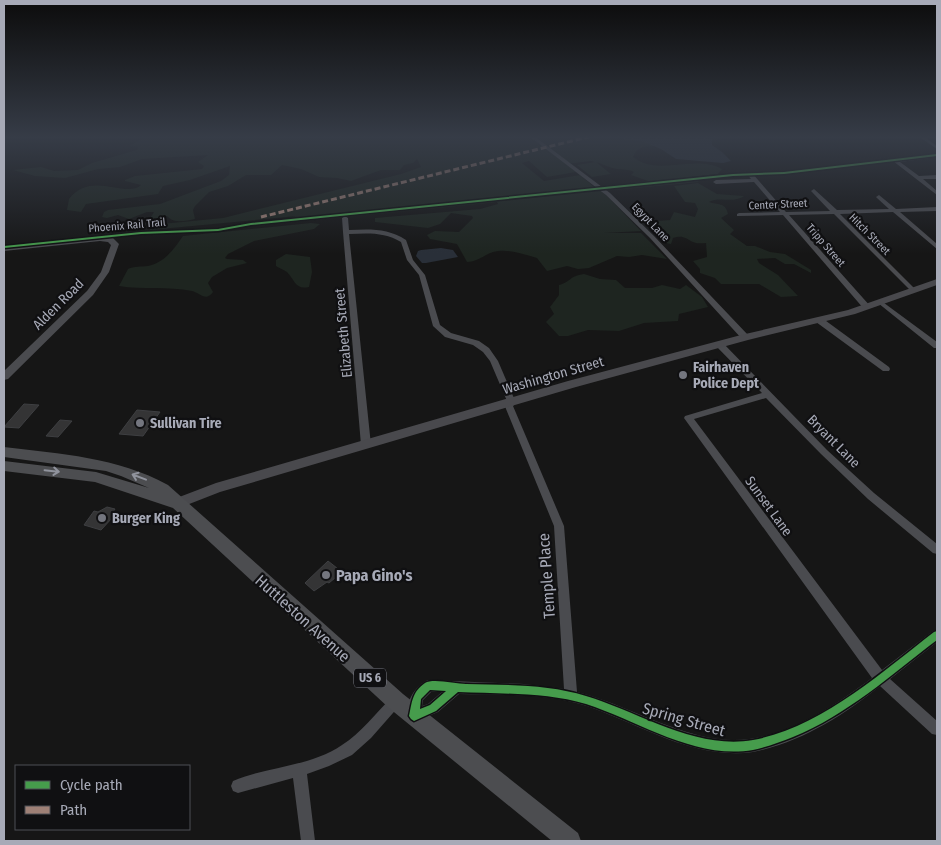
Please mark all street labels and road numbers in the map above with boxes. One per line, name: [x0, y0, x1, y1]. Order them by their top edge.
street label: Center Street: [748, 196, 808, 213]
street label: Egypt Lane: [629, 200, 672, 244]
street label: Hitch Street: [846, 211, 893, 258]
street label: Phoenix Rail Trail: [88, 216, 166, 235]
street label: Tripp Street: [803, 221, 848, 270]
street label: Alden Road: [29, 275, 87, 333]
street label: Elizabeth Street: [331, 287, 356, 379]
street label: Washington Street: [501, 353, 606, 398]
street label: Bryant Lane: [804, 411, 864, 471]
street label: Sunset Lane: [741, 473, 796, 540]
street label: Temple Place: [534, 532, 559, 619]
street label: Huttleston Avenue: [251, 571, 354, 666]
road number: US 6: [354, 668, 386, 688]
street label: Spring Street: [640, 699, 728, 741]

